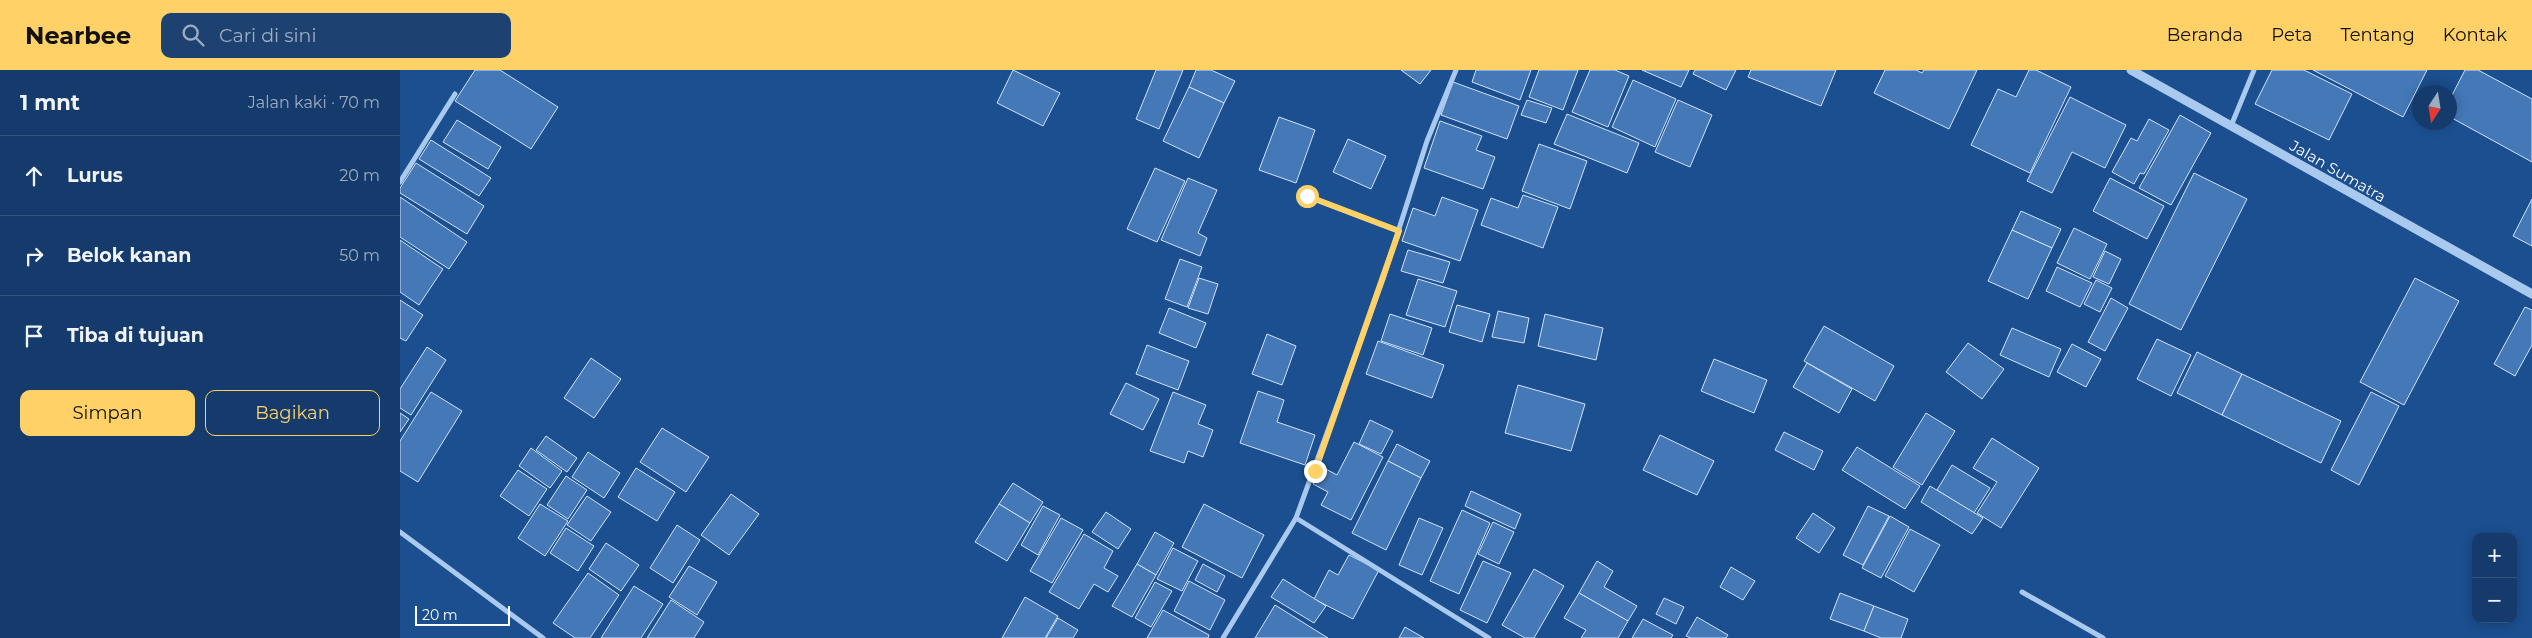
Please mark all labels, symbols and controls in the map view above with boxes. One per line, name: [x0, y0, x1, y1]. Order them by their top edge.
search box: [161, 13, 511, 58]
text: Nearbee: [25, 21, 131, 50]
icon: search: [179, 21, 207, 49]
text: Cari di sini: [219, 24, 317, 47]
text: Beranda: [2167, 24, 2243, 46]
text: Peta: [2271, 24, 2312, 46]
text: Tentang: [2340, 24, 2415, 46]
text: Kontak: [2443, 24, 2507, 46]
north arrow: [2412, 85, 2457, 130]
text: 1 mnt: [20, 90, 80, 115]
text: Jalan kaki · 70 m: [248, 93, 380, 112]
street label: Jalan Sumatra: [2286, 135, 2389, 206]
icon: ahead: [20, 162, 48, 190]
text: Lurus: [67, 164, 123, 187]
text: 20 m: [339, 166, 380, 185]
route start: [1296, 185, 1319, 208]
icon: right: [20, 242, 48, 270]
text: Belok kanan: [67, 244, 191, 267]
text: 50 m: [339, 246, 380, 265]
icon: arrive: [20, 322, 48, 350]
text: Tiba di tujuan: [67, 324, 204, 347]
button: Simpan: [20, 390, 195, 436]
button: Bagikan: [205, 390, 380, 436]
route end: [1304, 460, 1327, 483]
map controls: [2472, 533, 2517, 623]
button: +: [2472, 533, 2517, 578]
button: −: [2472, 578, 2517, 623]
scale bar: [415, 603, 510, 626]
text: 20 m: [422, 606, 458, 624]

